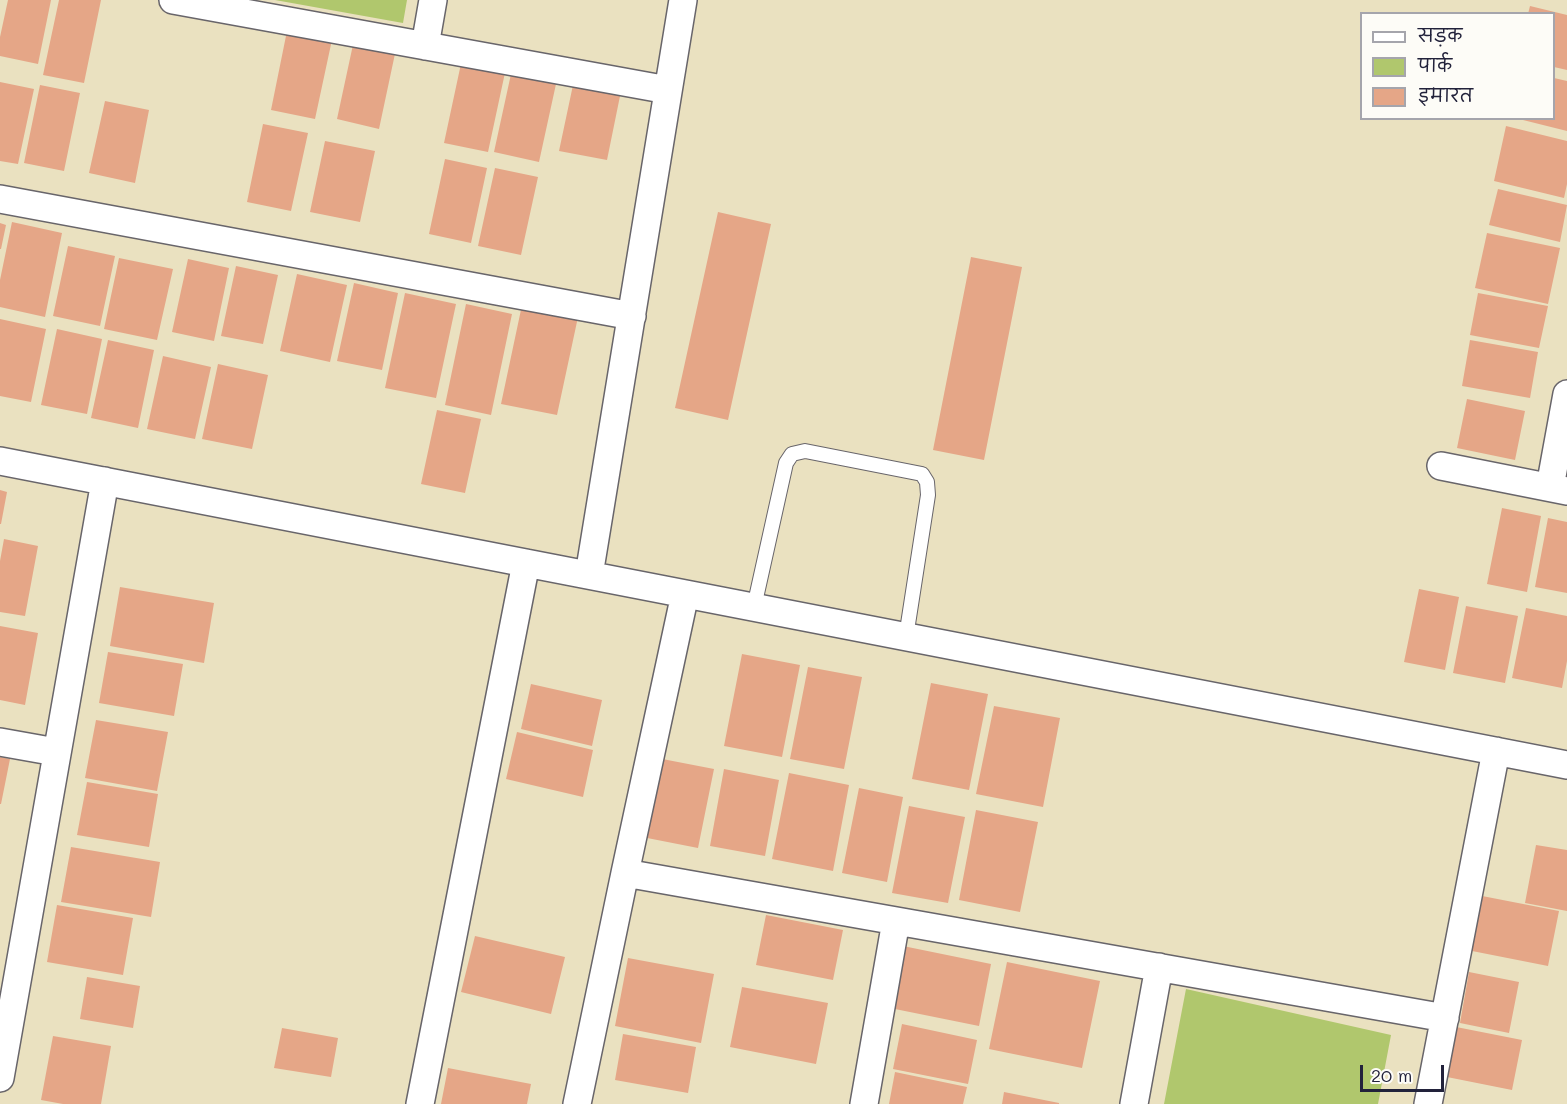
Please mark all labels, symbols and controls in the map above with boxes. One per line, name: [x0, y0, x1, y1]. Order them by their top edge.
legend: [1360, 12, 1555, 120]
text: सड़क: [1418, 23, 1462, 47]
text: पार्क: [1418, 53, 1452, 77]
text: इमारत: [1418, 83, 1473, 107]
scale bar: [1363, 1053, 1447, 1091]
text: 20 m: [1371, 1063, 1412, 1087]

